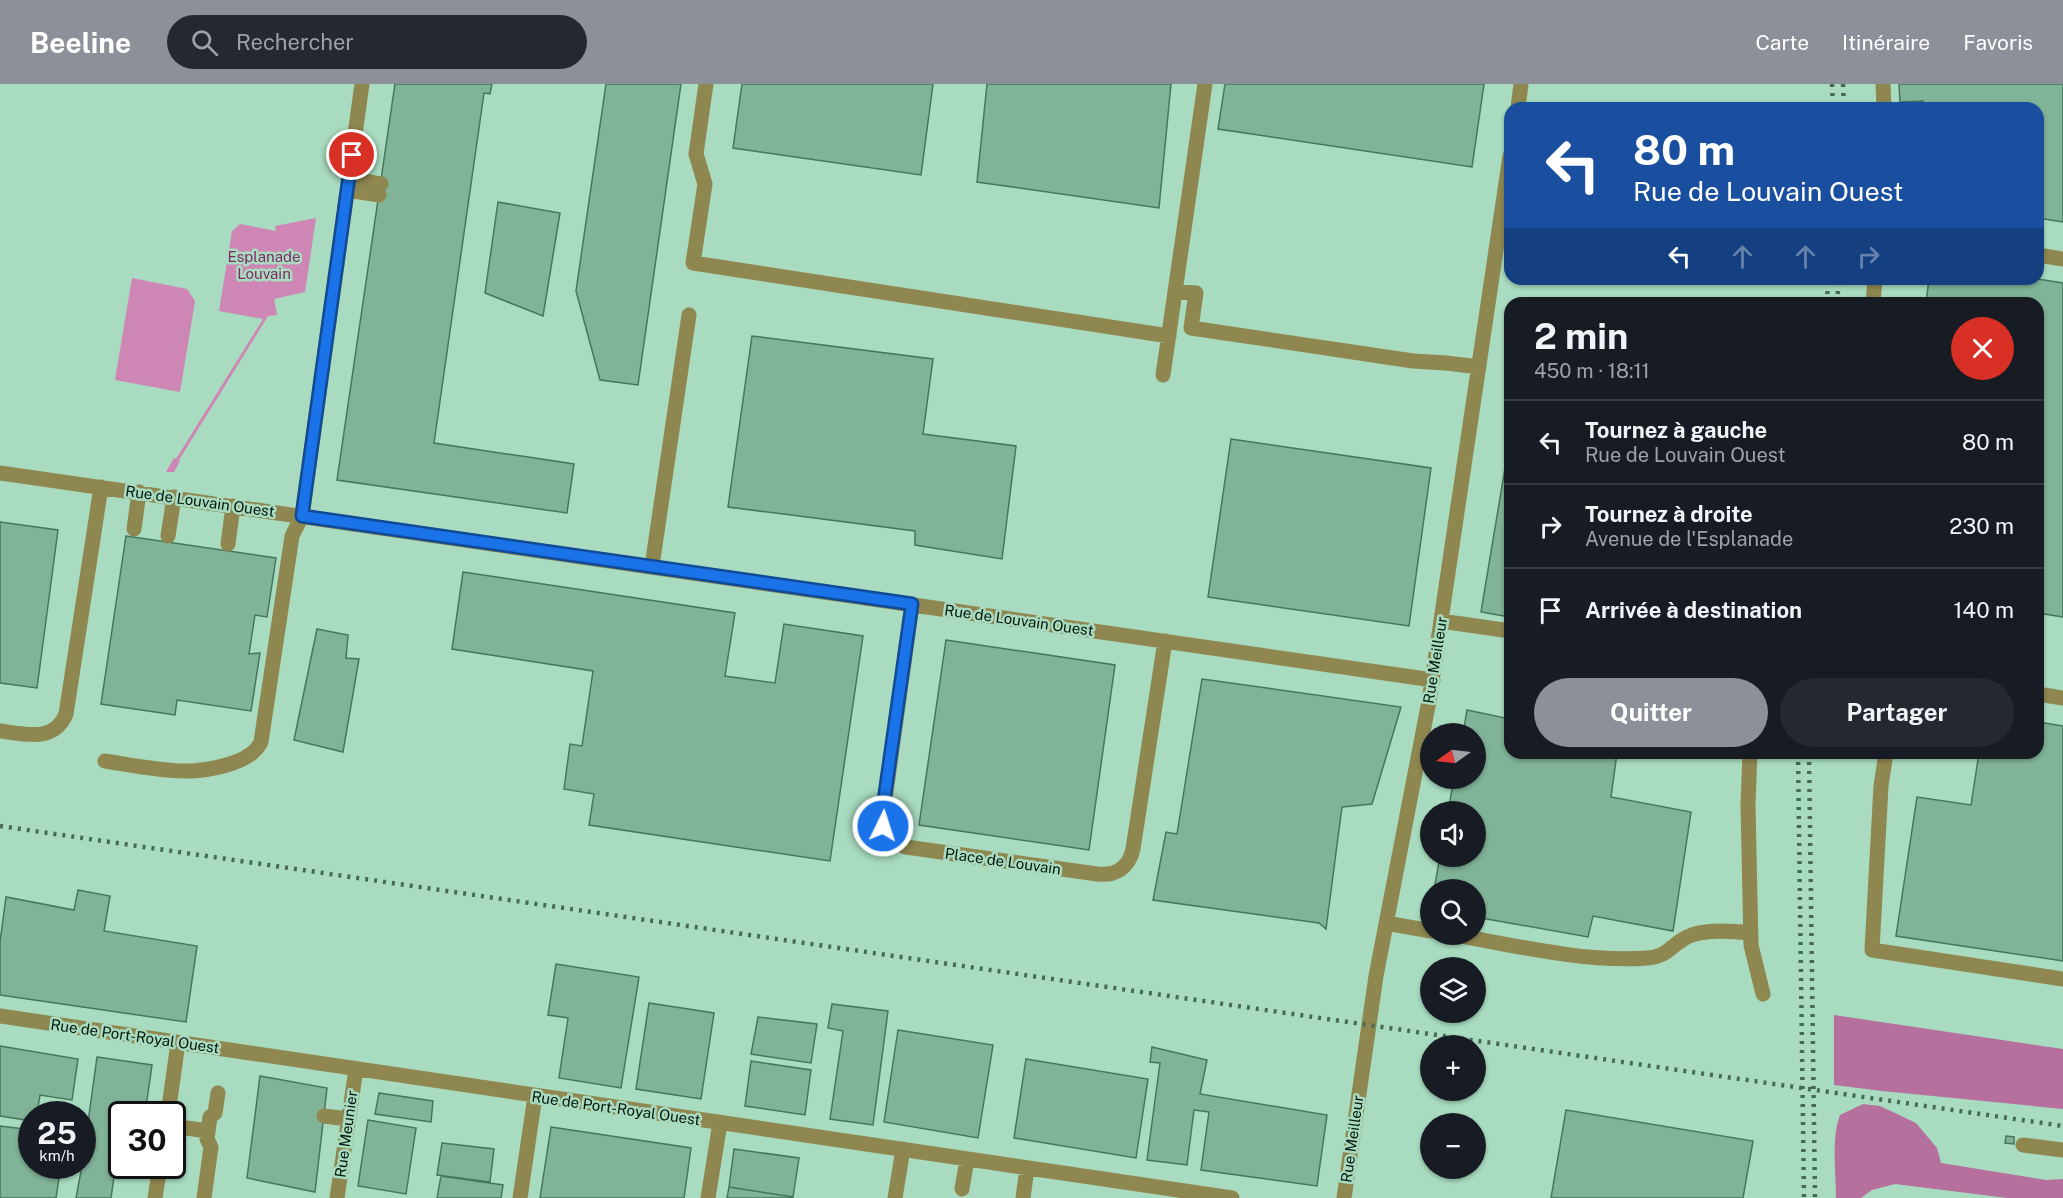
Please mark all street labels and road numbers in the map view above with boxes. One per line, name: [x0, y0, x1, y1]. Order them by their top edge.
street label: Rue de Louvain Ouest: [124, 482, 276, 520]
street label: Rue de Louvain Ouest: [943, 601, 1095, 639]
street label: Rue Meilleur: [1420, 615, 1450, 705]
street label: Place de Louvain: [944, 844, 1062, 878]
street label: Rue de Port-Royal Ouest: [50, 1016, 221, 1056]
street label: Rue de Port-Royal Ouest: [531, 1088, 702, 1128]
street label: Rue Meunier: [331, 1089, 361, 1179]
street label: Rue Meilleur: [1337, 1094, 1367, 1184]

